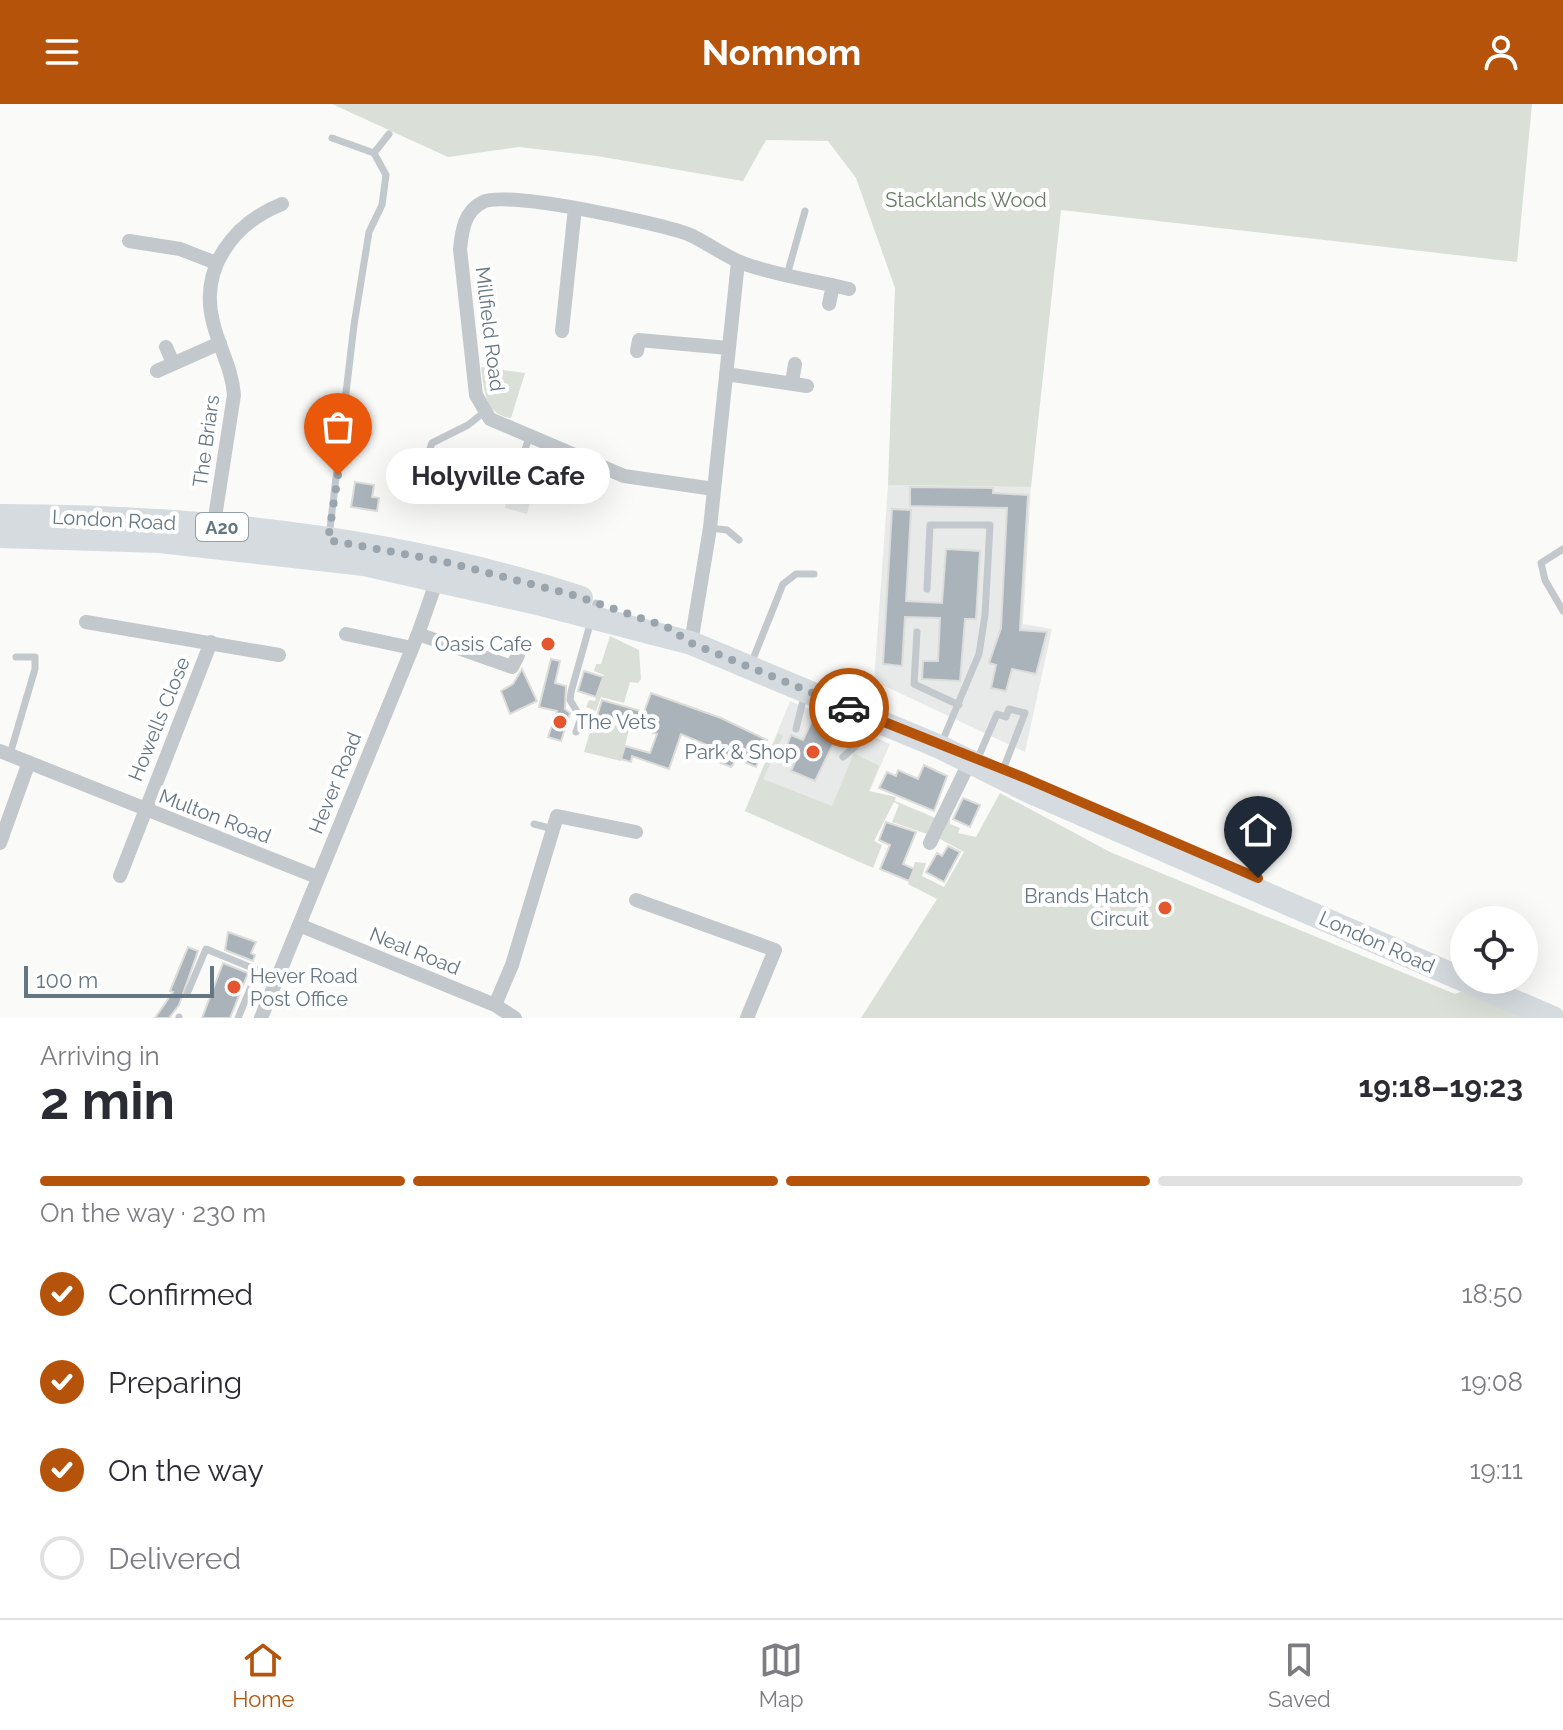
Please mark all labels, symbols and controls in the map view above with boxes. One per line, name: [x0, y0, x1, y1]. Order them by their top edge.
icon: menu: [40, 30, 84, 74]
icon: person: [1479, 30, 1523, 74]
text: Nomnom: [702, 31, 861, 73]
park label: Stacklands Wood: [885, 188, 1047, 212]
street label: Millfield Road: [470, 265, 510, 393]
street label: The Briars: [188, 393, 224, 489]
pin: [304, 393, 372, 475]
icon: bag: [316, 405, 360, 449]
callout: Holyville Cafe: [386, 447, 610, 503]
text: Holyville Cafe: [411, 461, 585, 491]
street label: London Road: [51, 505, 177, 535]
road number: A20: [196, 513, 248, 541]
place label: Oasis Cafe: [435, 632, 532, 656]
marker: Oasis Cafe: [539, 635, 557, 653]
street label: Howells Close: [123, 653, 195, 785]
courier: [809, 668, 889, 748]
icon: car: [827, 686, 871, 730]
place label: The Vets: [576, 710, 656, 734]
marker: The Vets: [551, 713, 569, 731]
street label: Hever Road: [304, 729, 366, 837]
place label: Park & Shop: [685, 740, 797, 764]
marker: Park & Shop: [804, 743, 822, 761]
street label: Multon Road: [156, 784, 274, 848]
pin: [1224, 796, 1292, 878]
icon: home: [1236, 808, 1280, 852]
place label: Brands Hatch Circuit: [1024, 884, 1149, 931]
marker: Brands Hatch Circuit: [1156, 899, 1174, 917]
street label: London Road: [1315, 906, 1439, 978]
map controls: [1450, 906, 1538, 994]
button: locate: [1450, 906, 1538, 994]
street label: Neal Road: [366, 922, 464, 980]
scale bar: [24, 962, 214, 998]
place label: Hever Road Post Office: [250, 964, 358, 1011]
text: 100 m: [36, 967, 98, 993]
marker: Hever Road Post Office: [225, 978, 243, 996]
text: Arriving in: [40, 1041, 160, 1071]
text: 19:18–19:23: [1359, 1069, 1523, 1104]
text: 2 min: [40, 1070, 175, 1131]
text: On the way · 230 m: [40, 1198, 266, 1228]
icon: check: [40, 1272, 84, 1316]
text: Confirmed: [108, 1277, 253, 1312]
text: 18:50: [1461, 1279, 1523, 1309]
icon: check: [40, 1360, 84, 1404]
text: Preparing: [108, 1365, 242, 1400]
text: 19:08: [1460, 1367, 1523, 1397]
icon: check: [40, 1448, 84, 1492]
text: On the way: [108, 1453, 264, 1488]
text: 19:11: [1469, 1455, 1523, 1485]
text: Delivered: [108, 1541, 241, 1576]
tab: Home: [232, 1638, 294, 1712]
tab: Map: [759, 1638, 804, 1712]
tab: Saved: [1268, 1638, 1331, 1712]

